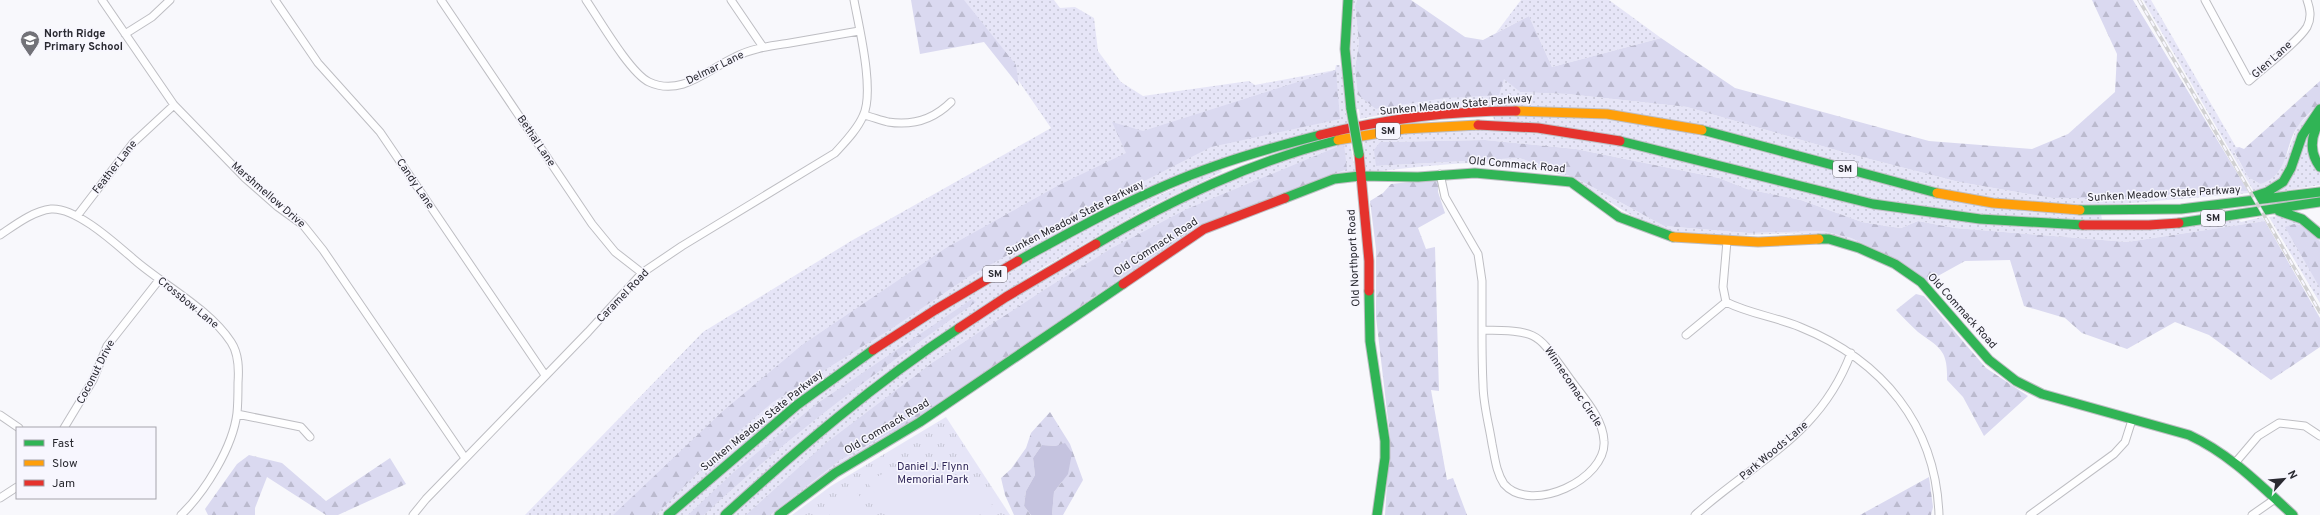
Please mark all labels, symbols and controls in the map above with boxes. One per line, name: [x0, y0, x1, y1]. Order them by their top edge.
place label: North Ridge Primary School: [44, 27, 123, 54]
school or university icon: North Ridge Primary School: [19, 29, 41, 57]
street label: Glen Lane: [2249, 38, 2295, 82]
street label: Delmar Lane: [684, 48, 746, 88]
street label: Sunken Meadow State Parkway: [1379, 91, 1533, 119]
street label: Bethal Lane: [514, 113, 558, 169]
road number: SM: [1376, 123, 1400, 139]
street label: Feather Lane: [90, 137, 140, 197]
street label: Old Commack Road: [1468, 154, 1566, 176]
street label: Candy Lane: [393, 156, 437, 212]
street label: Marshmellow Drive: [228, 159, 308, 231]
road number: SM: [1833, 161, 1857, 177]
street label: Sunken Meadow State Parkway: [1004, 177, 1147, 259]
street label: Sunken Meadow State Parkway: [2087, 183, 2241, 205]
street label: Old Northport Road: [1344, 209, 1364, 307]
road number: SM: [2201, 210, 2225, 226]
street label: Old Commack Road: [1111, 215, 1201, 279]
street label: Caramel Road: [594, 266, 652, 326]
road number: SM: [983, 266, 1007, 282]
street label: Old Commack Road: [1924, 270, 2000, 352]
street label: Crossbow Lane: [155, 274, 221, 332]
street label: Coconut Drive: [74, 337, 118, 407]
street label: Winnecomac Circle: [1541, 344, 1605, 430]
street label: Sunken Meadow State Parkway: [698, 367, 826, 475]
street label: Old Commack Road: [842, 396, 932, 458]
street label: Park Woods Lane: [1737, 418, 1811, 484]
legend: [16, 427, 156, 499]
text: Fast: [52, 436, 74, 452]
text: Slow: [52, 456, 78, 472]
north arrow: [2264, 459, 2304, 499]
park label: Daniel J. Flynn Memorial Park: [897, 460, 969, 487]
text: N: [2284, 468, 2300, 482]
text: Jam: [52, 476, 75, 492]

